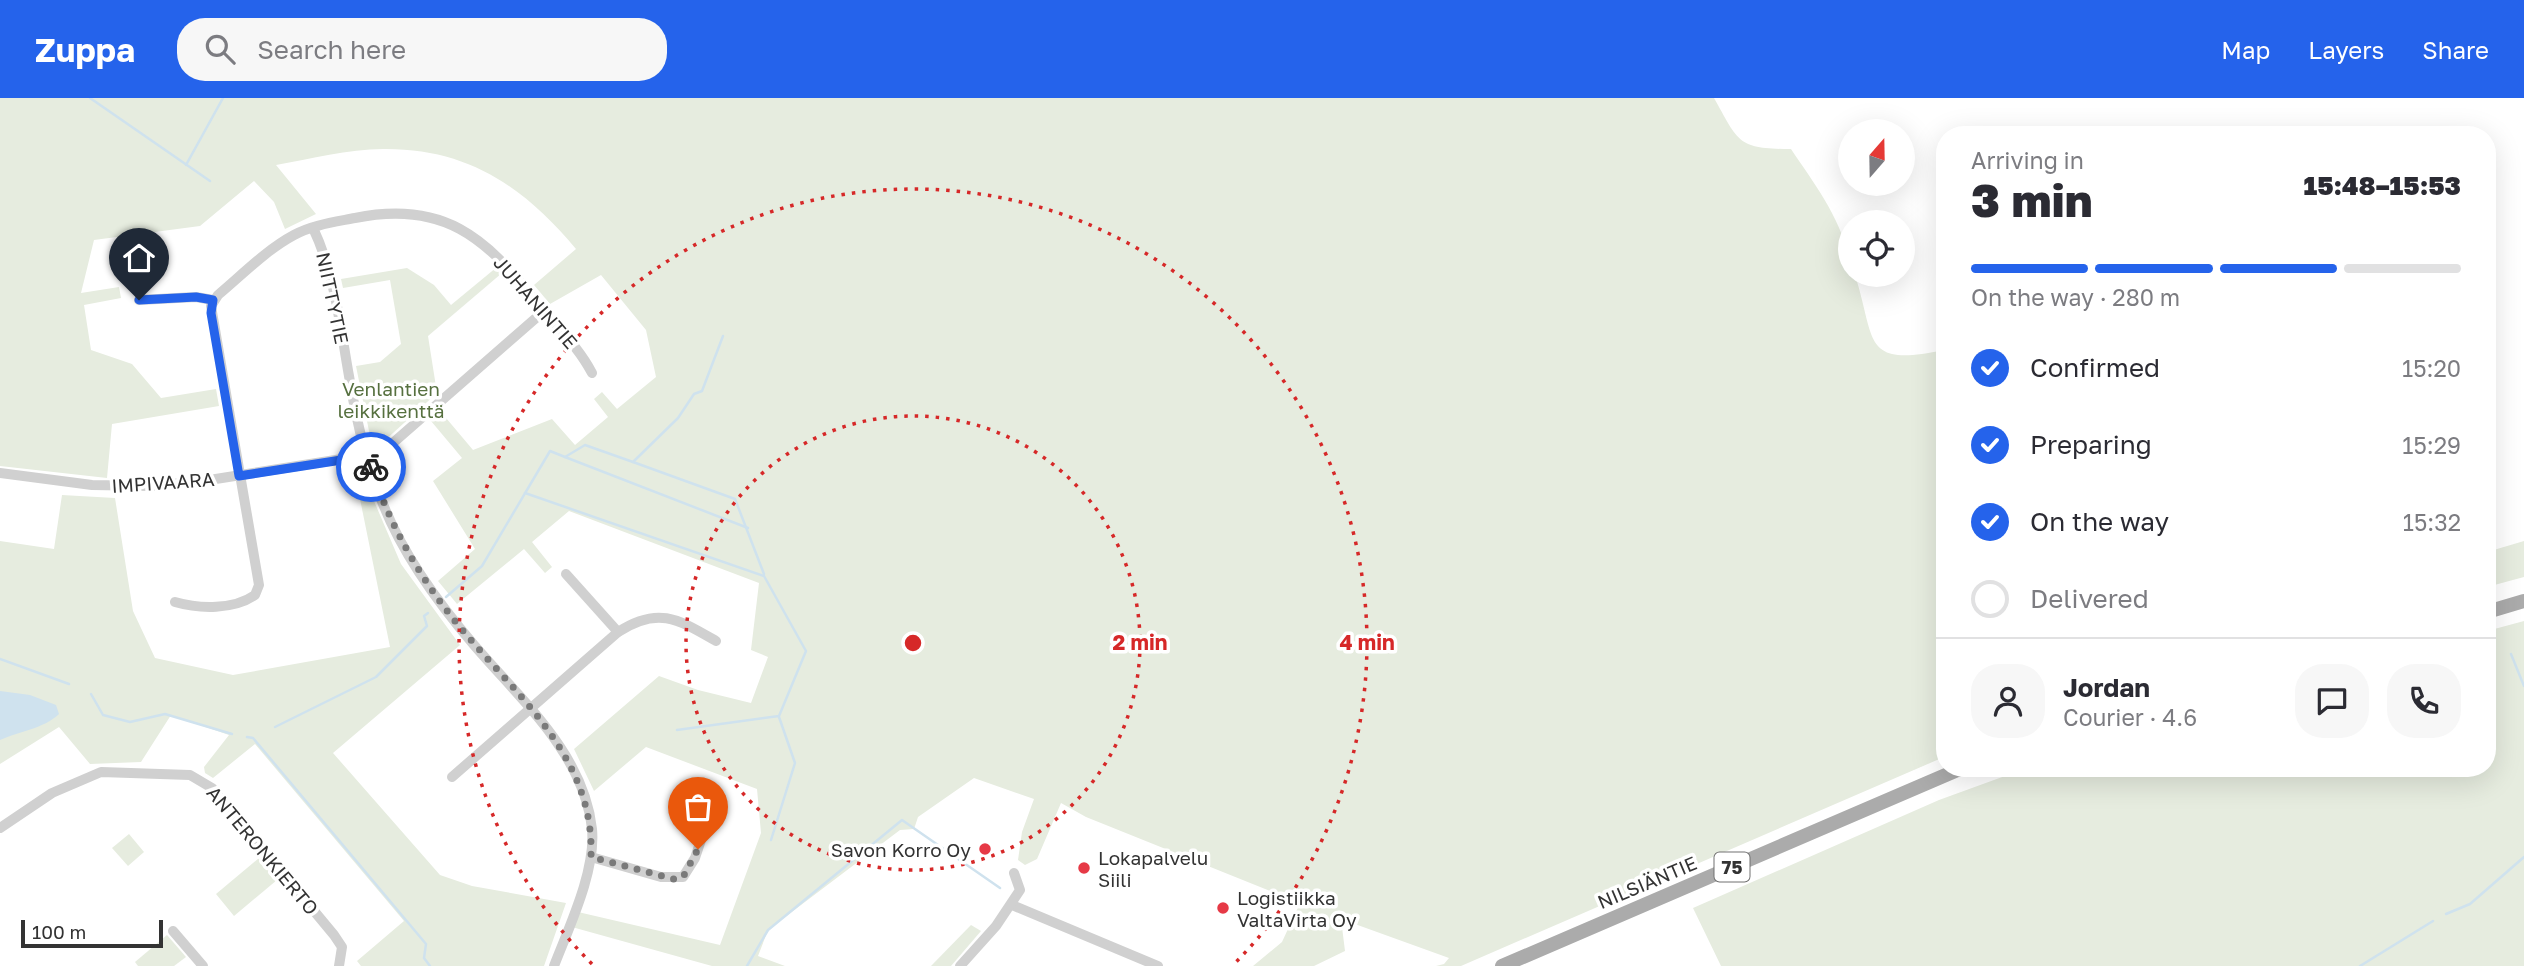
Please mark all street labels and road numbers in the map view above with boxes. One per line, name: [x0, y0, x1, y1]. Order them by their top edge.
street label: NIITTYTIE: [312, 250, 354, 346]
street label: JUHANINTIE: [489, 251, 583, 353]
street label: IMPIVAARA: [111, 467, 216, 497]
street label: ANTERONKIERTO: [203, 781, 323, 919]
street label: NILSIÄNTIE: [1594, 851, 1700, 913]
road number: 75: [1714, 852, 1750, 882]

